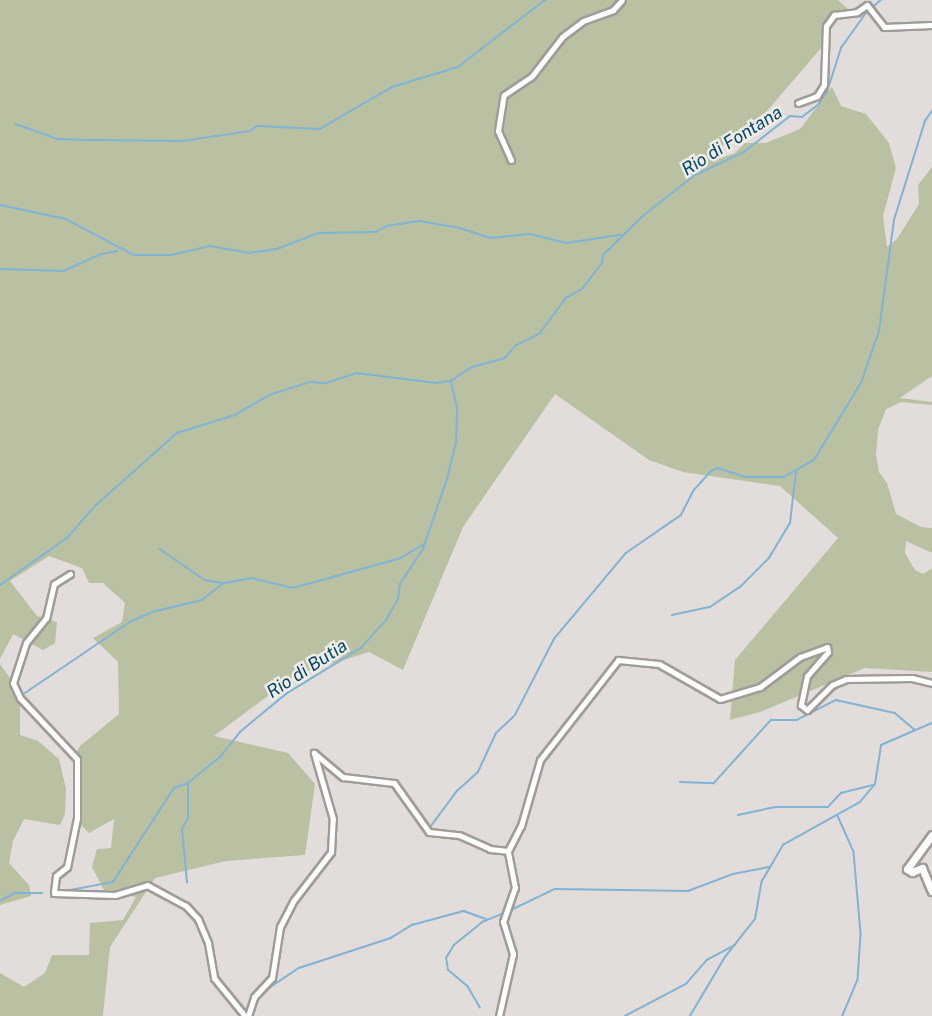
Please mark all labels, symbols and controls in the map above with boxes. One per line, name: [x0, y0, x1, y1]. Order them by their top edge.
water label: Rio di Fontana: [678, 101, 786, 181]
water label: Rio di Butia: [263, 635, 351, 703]

